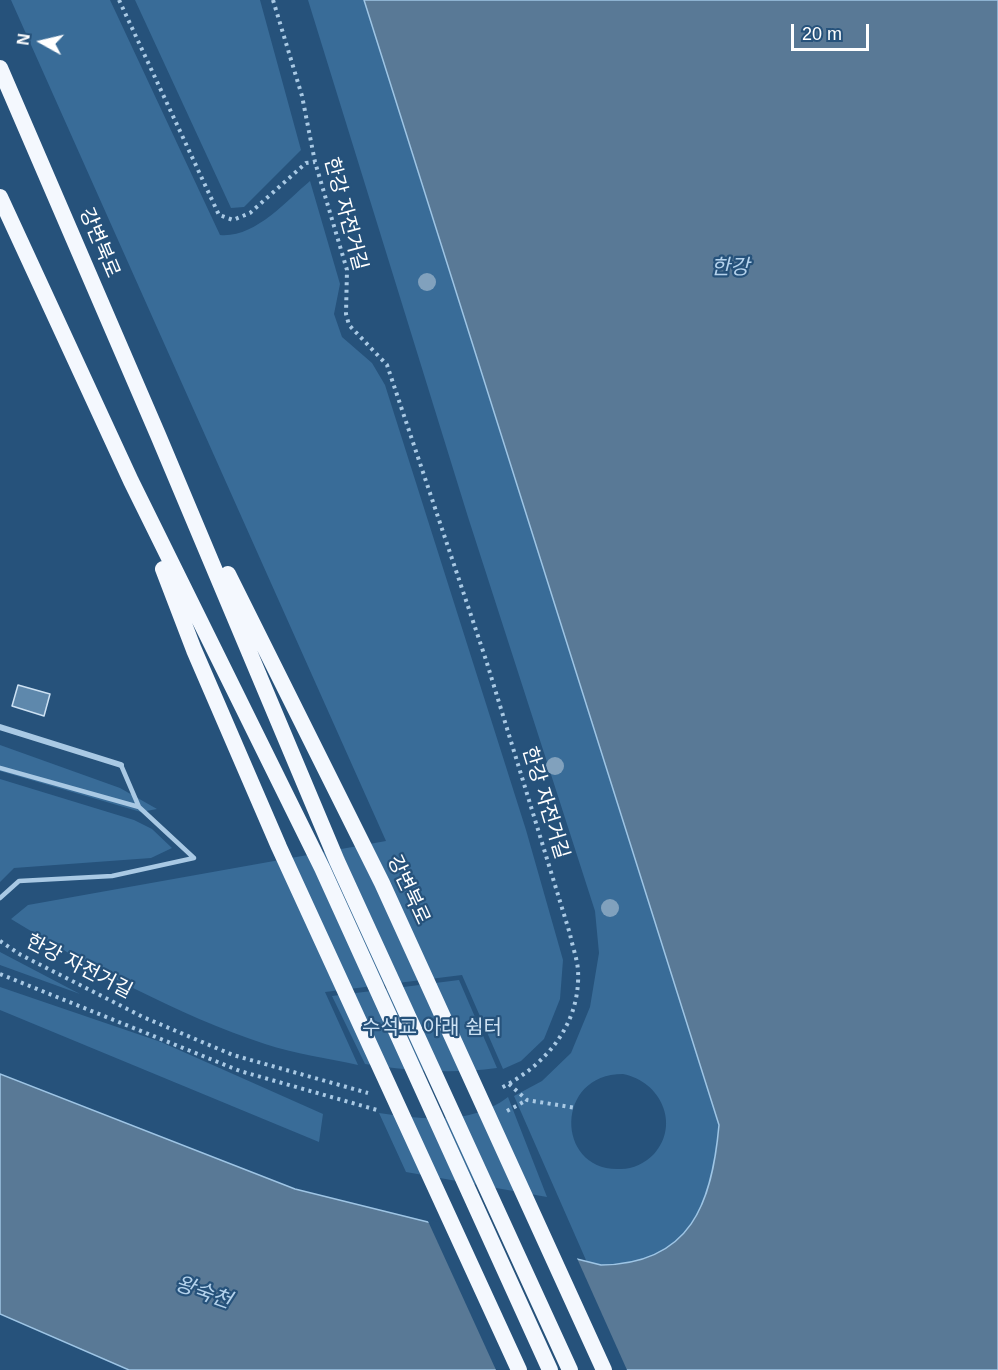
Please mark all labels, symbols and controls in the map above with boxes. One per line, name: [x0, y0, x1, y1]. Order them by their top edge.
north arrow: [12, 12, 72, 72]
scale bar: [794, 12, 872, 50]
text: 20 m: [802, 24, 842, 44]
text: N: [14, 33, 33, 46]
street label: 한강 자전거길: [318, 155, 372, 273]
street label: 강변북로: [74, 204, 124, 282]
water label: 한강: [711, 255, 749, 281]
street label: 한강 자전거길: [517, 744, 573, 862]
street label: 강변북로: [382, 852, 434, 928]
street label: 한강 자전거길: [22, 930, 136, 1004]
park label: 수석교 아래 쉼터: [362, 1016, 502, 1040]
water label: 왕숙천: [171, 1272, 235, 1314]

